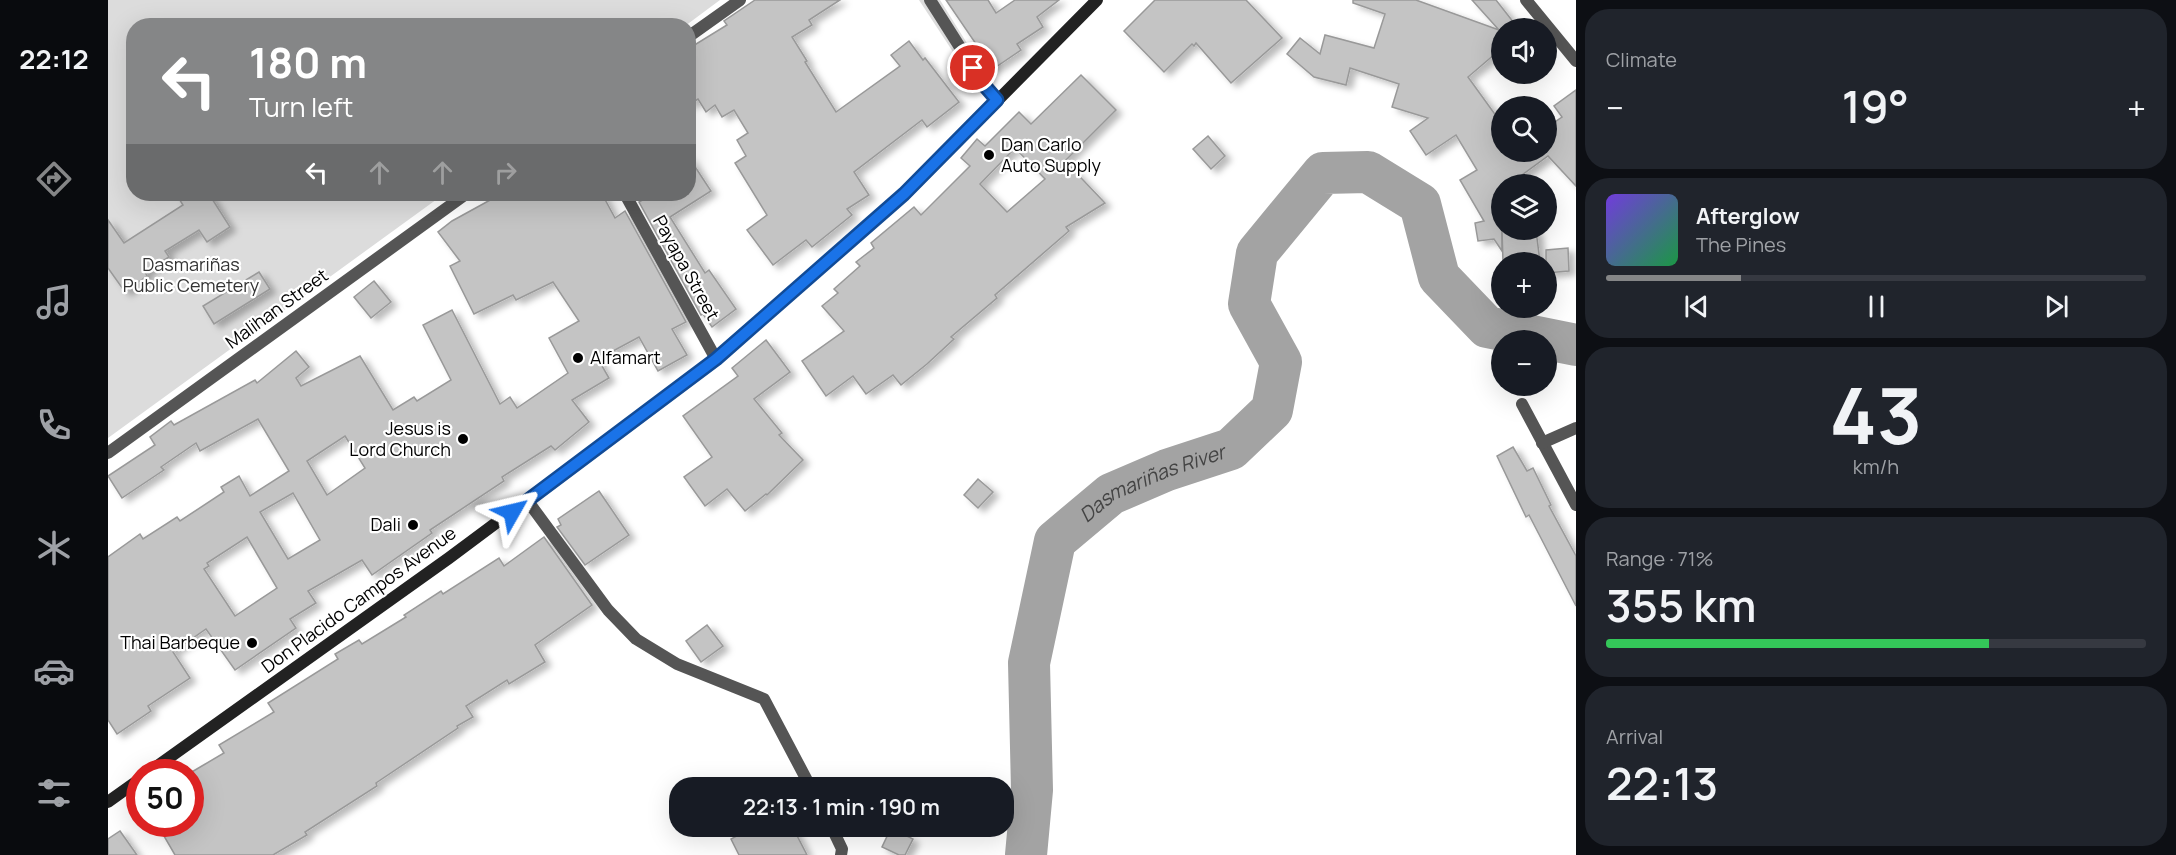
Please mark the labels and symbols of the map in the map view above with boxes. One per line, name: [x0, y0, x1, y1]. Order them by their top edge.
pin: [947, 42, 998, 93]
place label: Dan Carlo Auto Supply: [1001, 132, 1101, 177]
marker: Dan Carlo Auto Supply: [982, 148, 996, 162]
street label: Payapa Street: [648, 211, 726, 324]
park label: Dasmariñas Public Cemetery: [123, 252, 260, 297]
street label: Malihan Street: [220, 263, 333, 354]
place label: Alfamart: [590, 345, 661, 369]
marker: Alfamart: [571, 351, 585, 365]
place label: Jesus is Lord Church: [349, 416, 451, 461]
marker: Jesus is Lord Church: [456, 432, 470, 446]
water label: Dasmariñas River: [1073, 437, 1231, 528]
position arrow: [480, 480, 544, 544]
place label: Dali: [371, 512, 401, 536]
marker: Dali: [406, 518, 420, 532]
street label: Don Placido Campos Avenue: [256, 520, 461, 678]
place label: Thai Barbeque: [120, 630, 240, 654]
marker: Thai Barbeque: [245, 636, 259, 650]
speed limit sign: 50: [126, 759, 204, 837]

